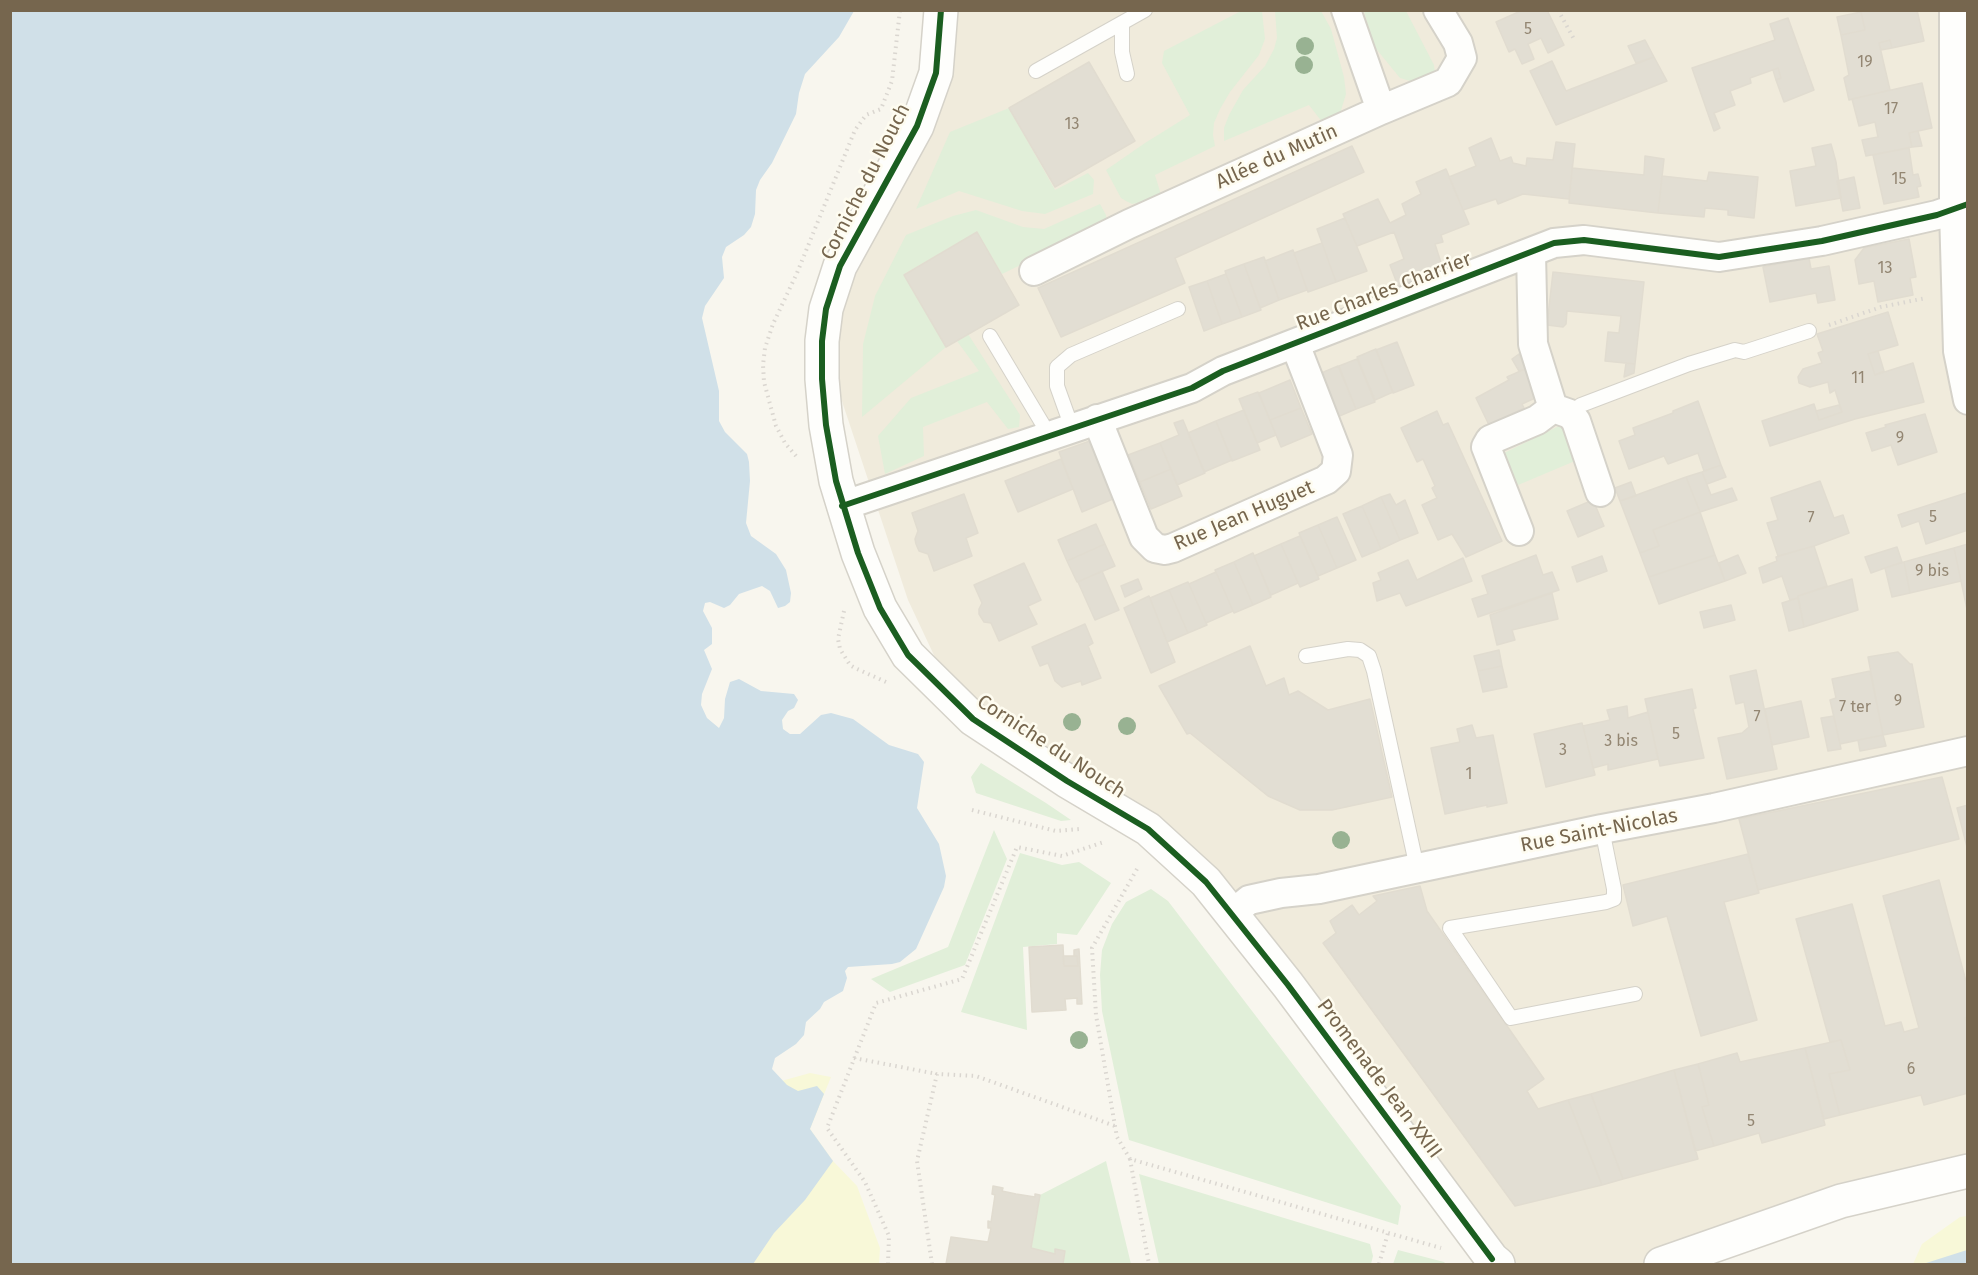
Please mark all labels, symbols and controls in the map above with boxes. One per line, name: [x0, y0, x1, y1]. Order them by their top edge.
house number: 5: [1524, 20, 1532, 40]
house number: 19: [1857, 53, 1873, 73]
street label: Corniche du Nouch: [816, 100, 916, 264]
house number: 17: [1884, 100, 1898, 120]
house number: 13: [1065, 115, 1079, 135]
street label: Allée du Mutin: [1212, 119, 1342, 195]
house number: 15: [1892, 170, 1906, 190]
street label: Rue Charles Charrier: [1293, 247, 1475, 337]
house number: 13: [1878, 259, 1892, 279]
house number: 11: [1851, 369, 1865, 389]
house number: 9: [1896, 429, 1904, 449]
street label: Rue Jean Huguet: [1170, 476, 1318, 556]
house number: 5: [1929, 508, 1937, 528]
house number: 7: [1807, 509, 1815, 529]
house number: 9 bis: [1915, 562, 1949, 582]
street label: Corniche du Nouch: [972, 690, 1130, 804]
house number: 9: [1894, 692, 1902, 712]
house number: 7 ter: [1839, 698, 1871, 718]
house number: 7: [1753, 708, 1761, 728]
house number: 5: [1672, 725, 1680, 745]
house number: 3 bis: [1604, 732, 1638, 752]
house number: 3: [1559, 741, 1567, 761]
house number: 1: [1466, 765, 1472, 785]
street label: Rue Saint-Nicolas: [1518, 804, 1680, 858]
street label: Promenade Jean XXIII: [1311, 995, 1447, 1163]
house number: 6: [1907, 1060, 1915, 1080]
house number: 5: [1747, 1112, 1755, 1132]

